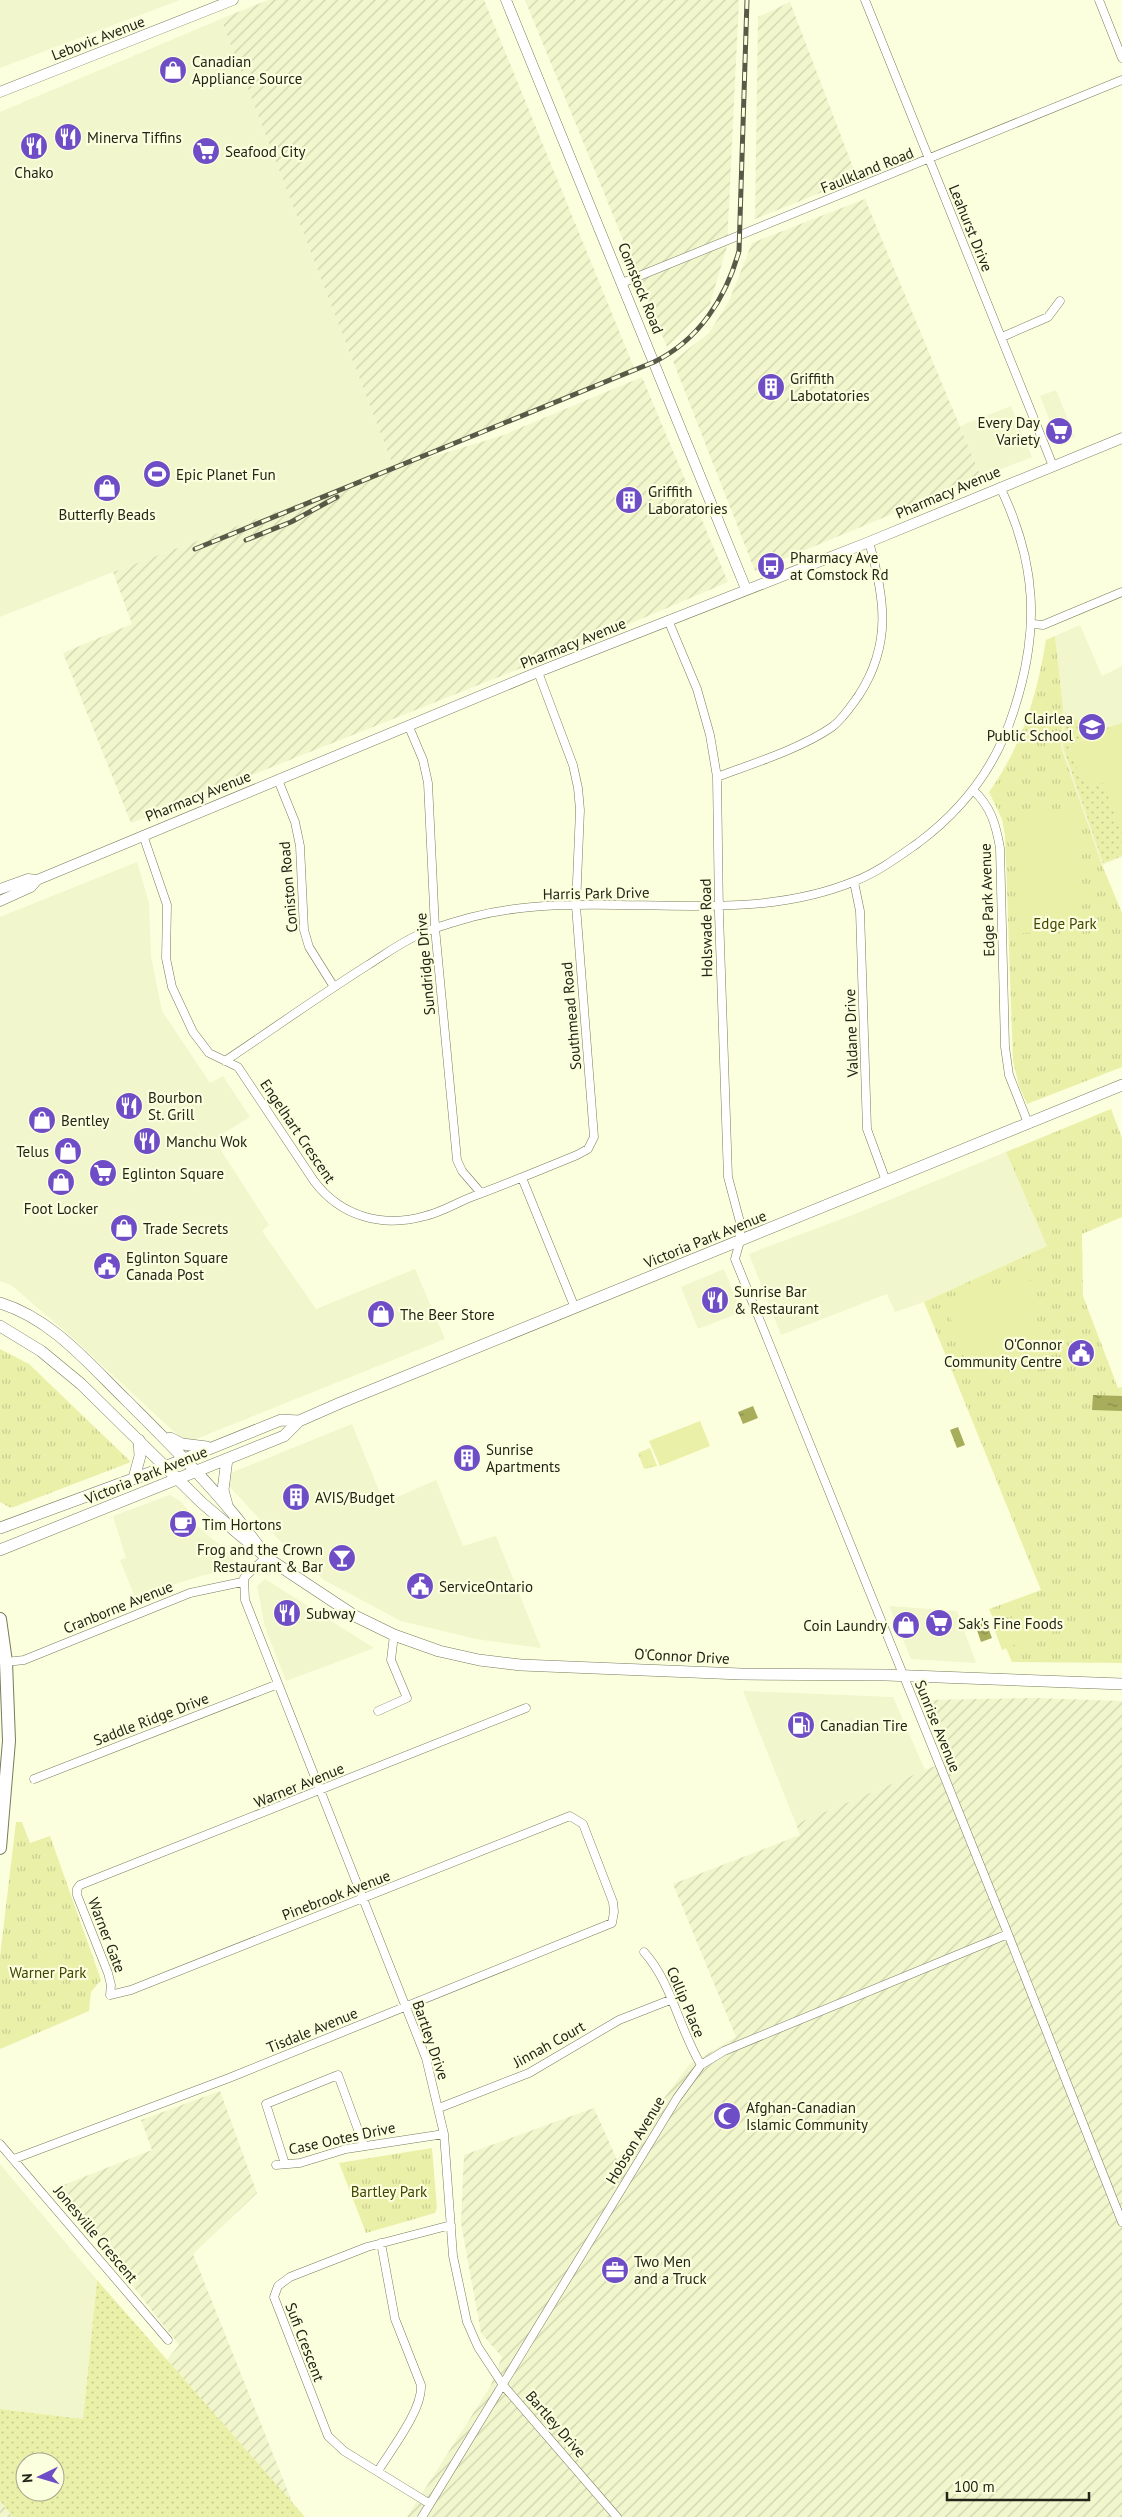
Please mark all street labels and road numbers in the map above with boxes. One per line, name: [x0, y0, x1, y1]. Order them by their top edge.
street label: Lebovic Avenue: [49, 11, 147, 65]
street label: Faulkland Road: [818, 143, 916, 197]
street label: Leahurst Drive: [945, 182, 997, 274]
street label: Comstock Road: [614, 240, 668, 336]
street label: Pharmacy Avenue: [893, 461, 1003, 523]
street label: Pharmacy Avenue: [517, 613, 629, 673]
street label: Pharmacy Avenue: [142, 766, 254, 826]
street label: Coniston Road: [275, 841, 301, 933]
street label: Edge Park Avenue: [976, 843, 998, 957]
street label: Holswade Road: [696, 878, 716, 978]
street label: Harris Park Drive: [542, 883, 650, 903]
street label: Sundridge Drive: [411, 912, 439, 1016]
street label: Southmead Road: [557, 961, 585, 1071]
street label: Valdane Drive: [840, 988, 862, 1079]
street label: Engelhart Crescent: [256, 1075, 340, 1187]
street label: Victoria Park Avenue: [640, 1206, 769, 1273]
street label: Victoria Park Avenue: [81, 1442, 210, 1509]
street label: Cranborne Avenue: [60, 1576, 176, 1638]
street label: O'Connor Drive: [634, 1644, 730, 1668]
street label: Sunrise Avenue: [911, 1677, 965, 1775]
street label: Saddle Ridge Drive: [91, 1688, 211, 1750]
street label: Warner Avenue: [251, 1758, 347, 1812]
street label: Pinebrook Avenue: [279, 1866, 393, 1924]
street label: Warner Gate: [84, 1895, 130, 1975]
street label: Collip Place: [663, 1964, 709, 2040]
street label: Bartley Drive: [409, 1998, 453, 2082]
street label: Tisdale Avenue: [264, 2003, 360, 2057]
street label: Jinnah Court: [509, 2016, 588, 2072]
street label: Hobson Avenue: [601, 2093, 669, 2187]
street label: Case Ootes Drive: [287, 2117, 397, 2159]
street label: Jonesville Crescent: [49, 2181, 142, 2286]
street label: Sufi Crescent: [281, 2300, 329, 2384]
street label: Bartley Drive: [522, 2387, 590, 2461]

